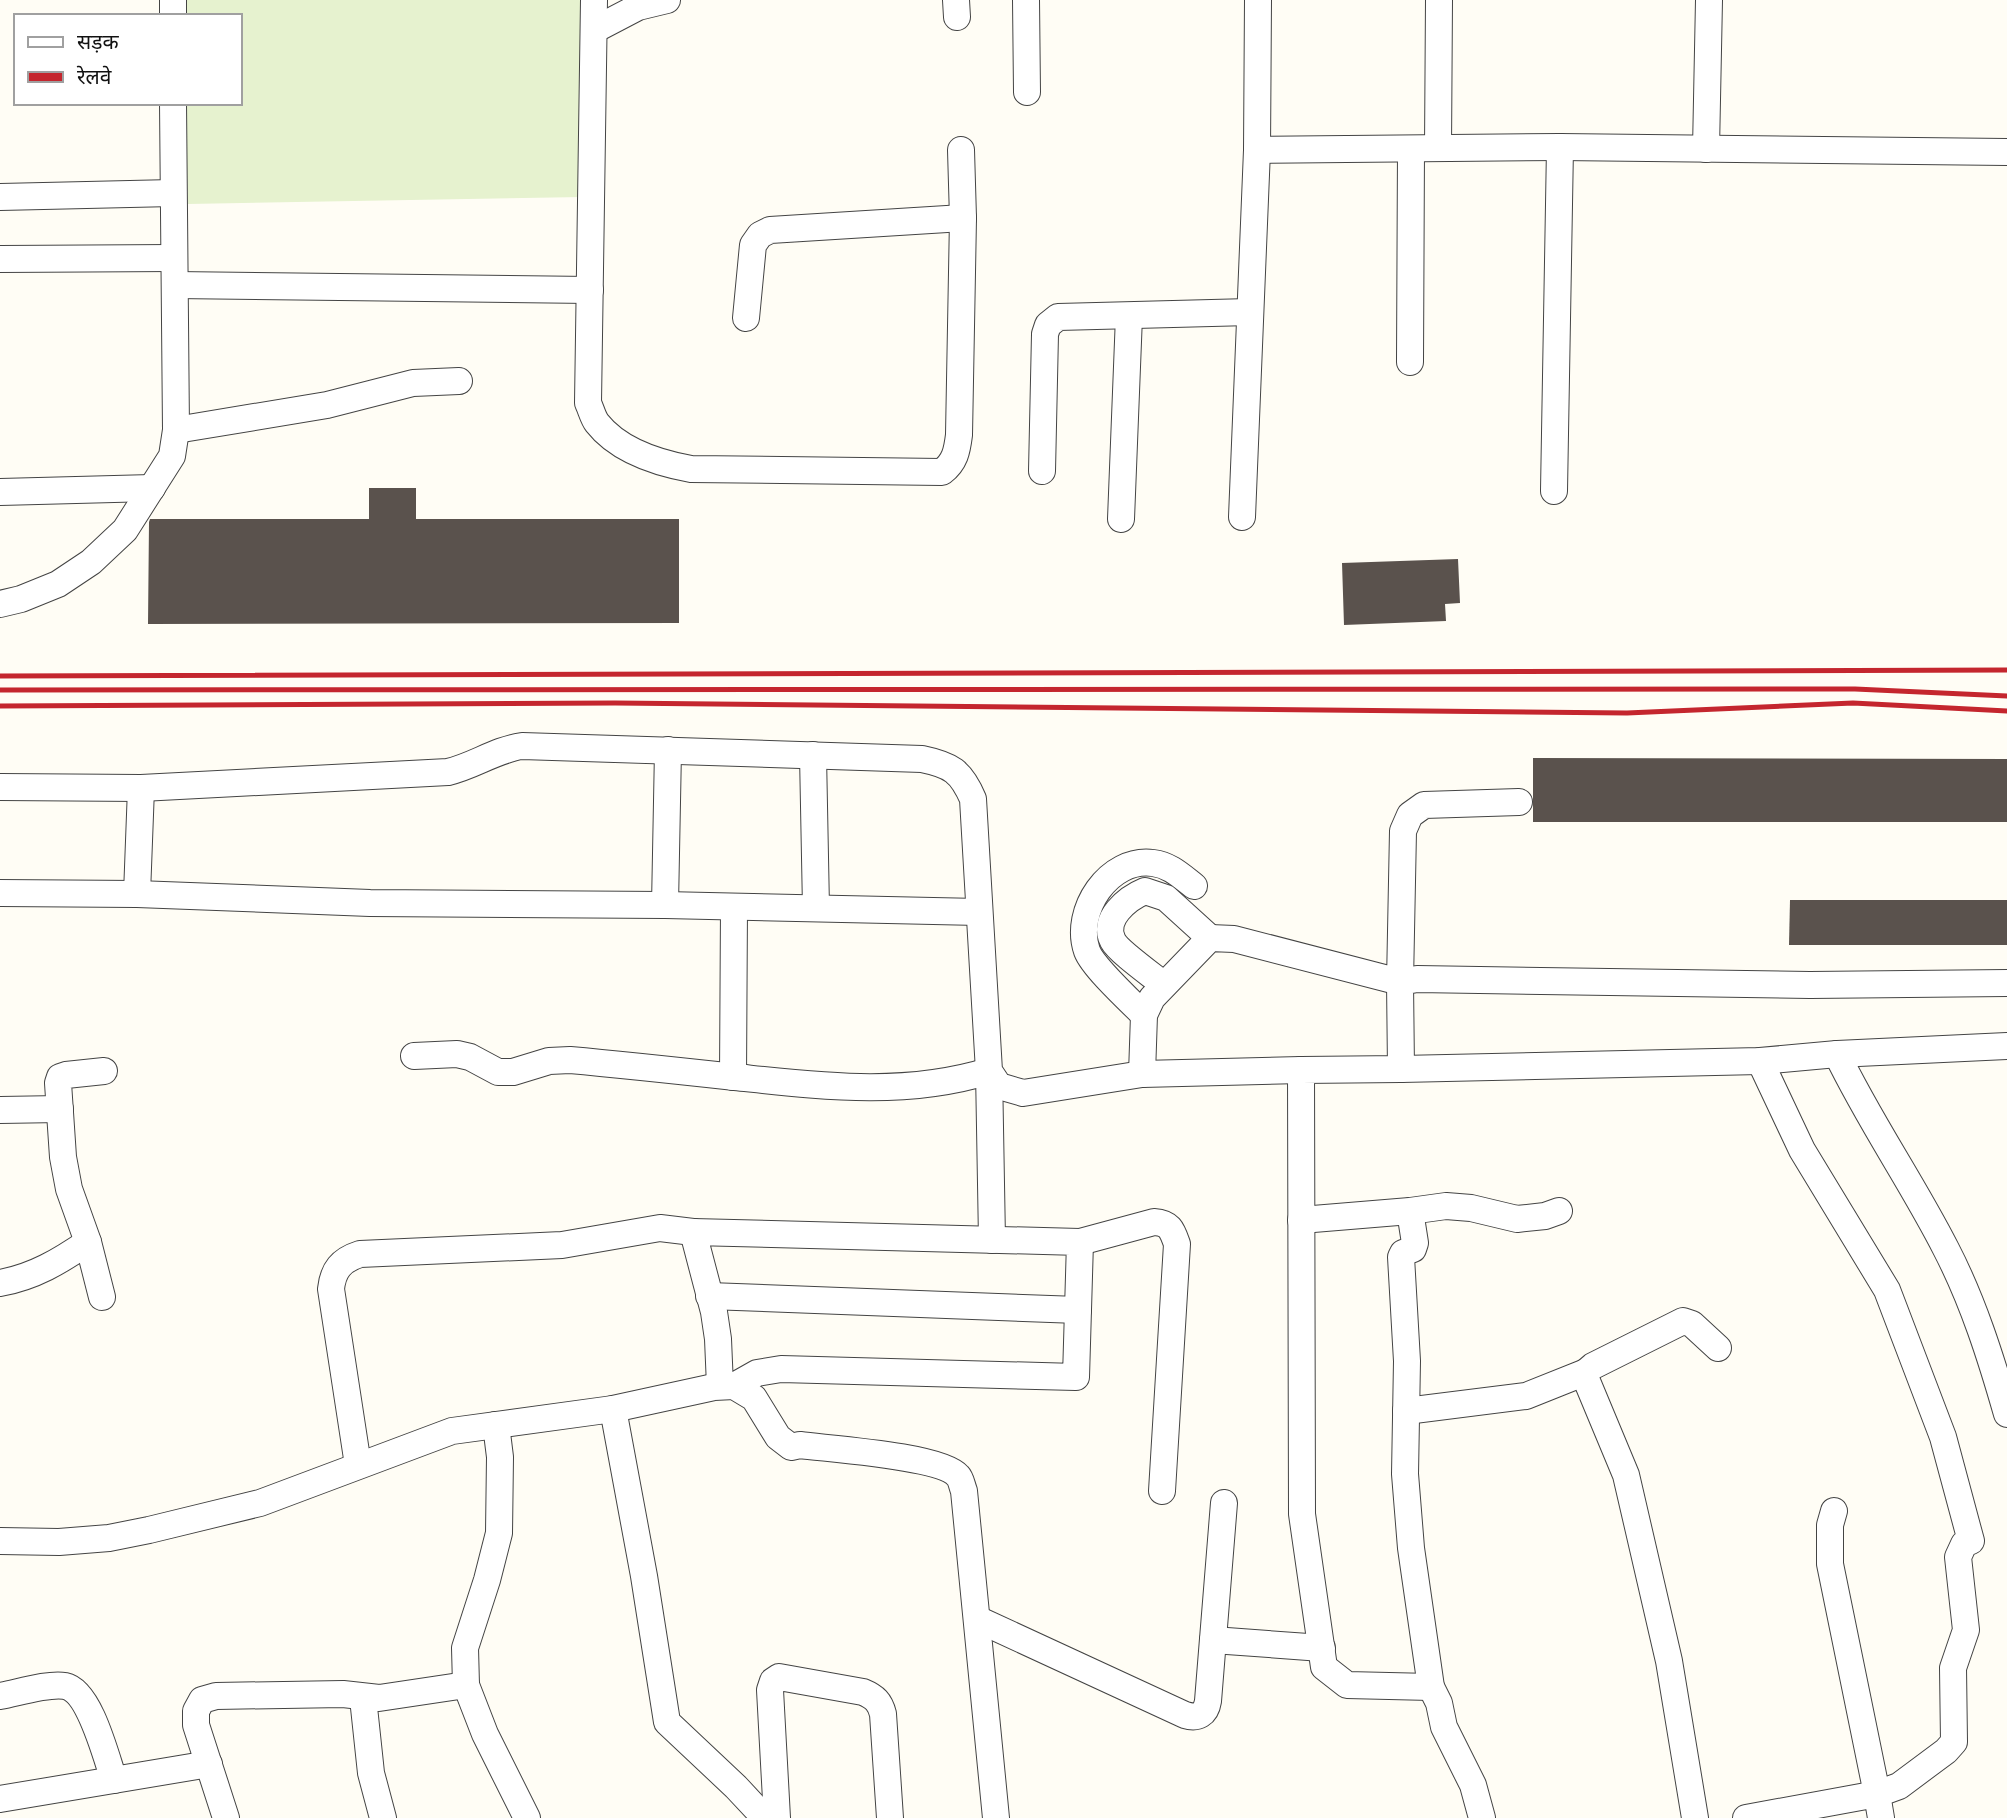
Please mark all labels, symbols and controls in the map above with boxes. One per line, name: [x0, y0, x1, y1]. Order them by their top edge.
legend: [14, 14, 242, 105]
text: सड़क: [77, 27, 119, 55]
text: रेलवे: [76, 62, 112, 90]

